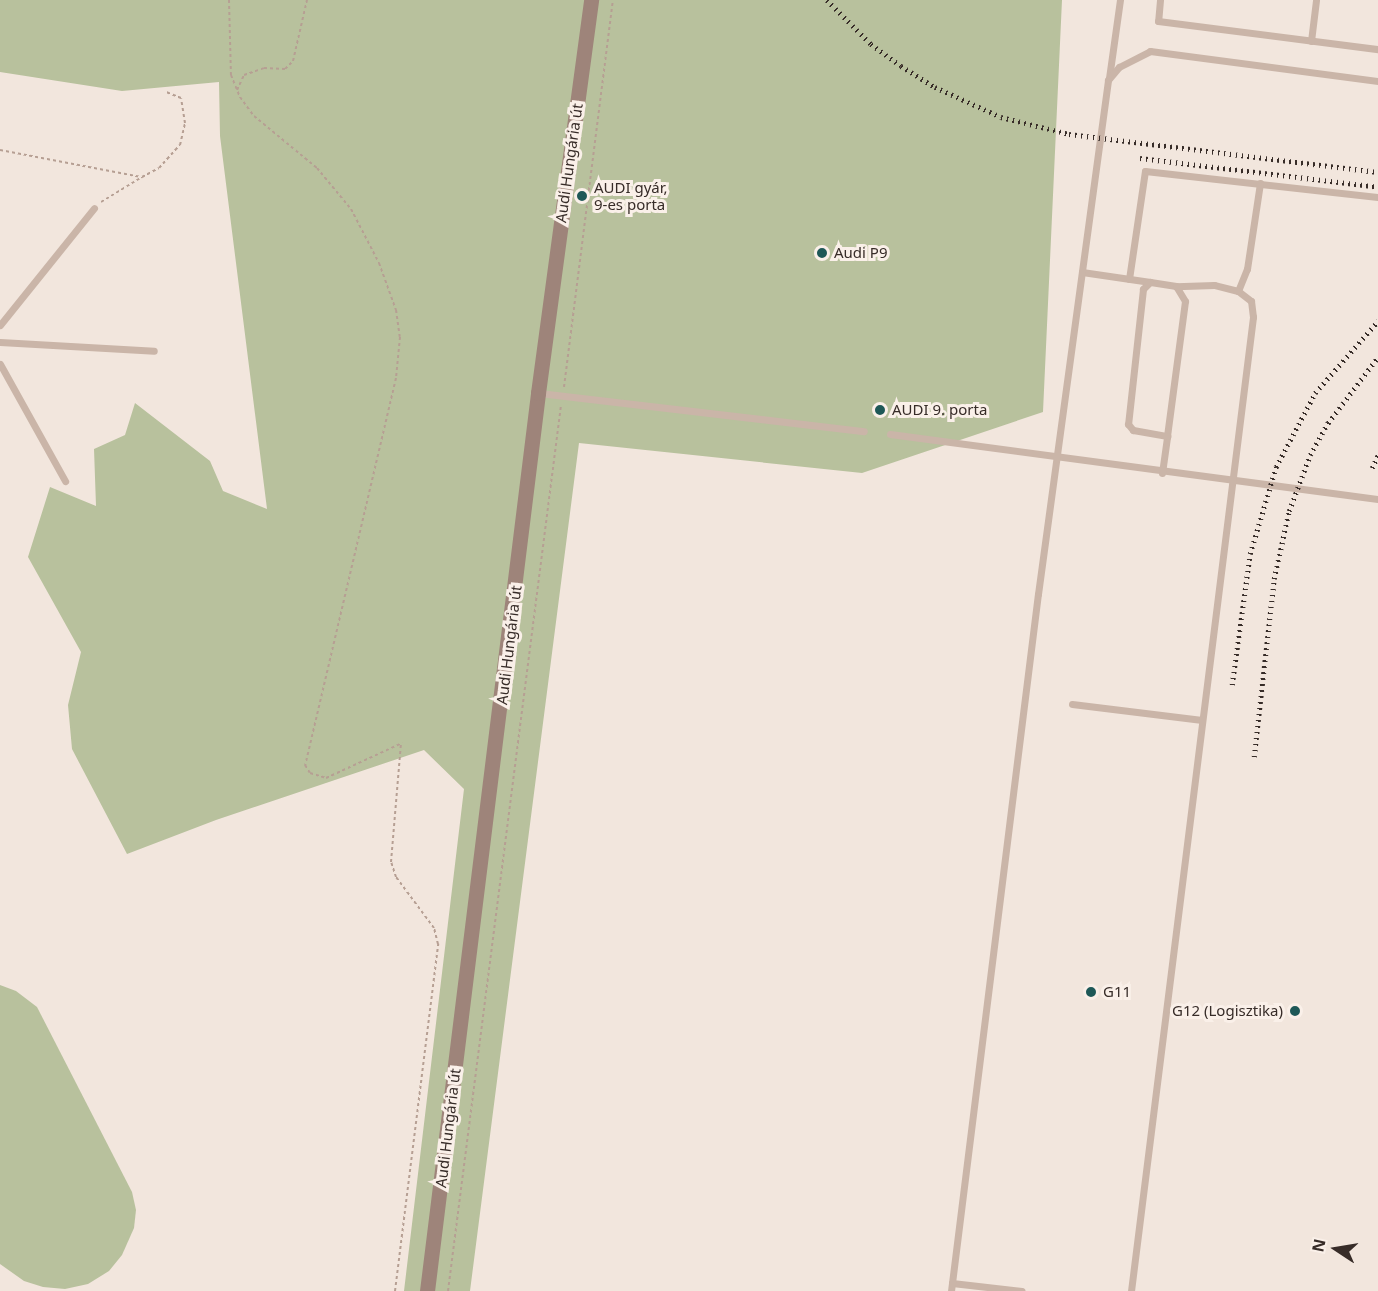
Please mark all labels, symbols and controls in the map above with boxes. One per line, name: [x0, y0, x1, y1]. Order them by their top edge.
street label: Audi Hungária út: [552, 102, 586, 224]
place label: AUDI gyár, 9-es porta: [594, 178, 668, 213]
marker: AUDI gyár, 9-es porta: [575, 189, 589, 203]
place label: Audi P9: [834, 244, 888, 262]
marker: Audi P9: [815, 246, 829, 260]
place label: AUDI 9. porta: [892, 401, 987, 419]
marker: AUDI 9. porta: [873, 403, 887, 417]
street label: Audi Hungária út: [493, 584, 525, 706]
place label: G11: [1103, 983, 1131, 1001]
marker: G11: [1084, 985, 1098, 999]
place label: G12 (Logisztika): [1172, 1002, 1283, 1020]
marker: G12 (Logisztika): [1288, 1004, 1302, 1018]
street label: Audi Hungária út: [432, 1067, 464, 1189]
north arrow: [1306, 1219, 1366, 1279]
text: N: [1306, 1237, 1331, 1254]

